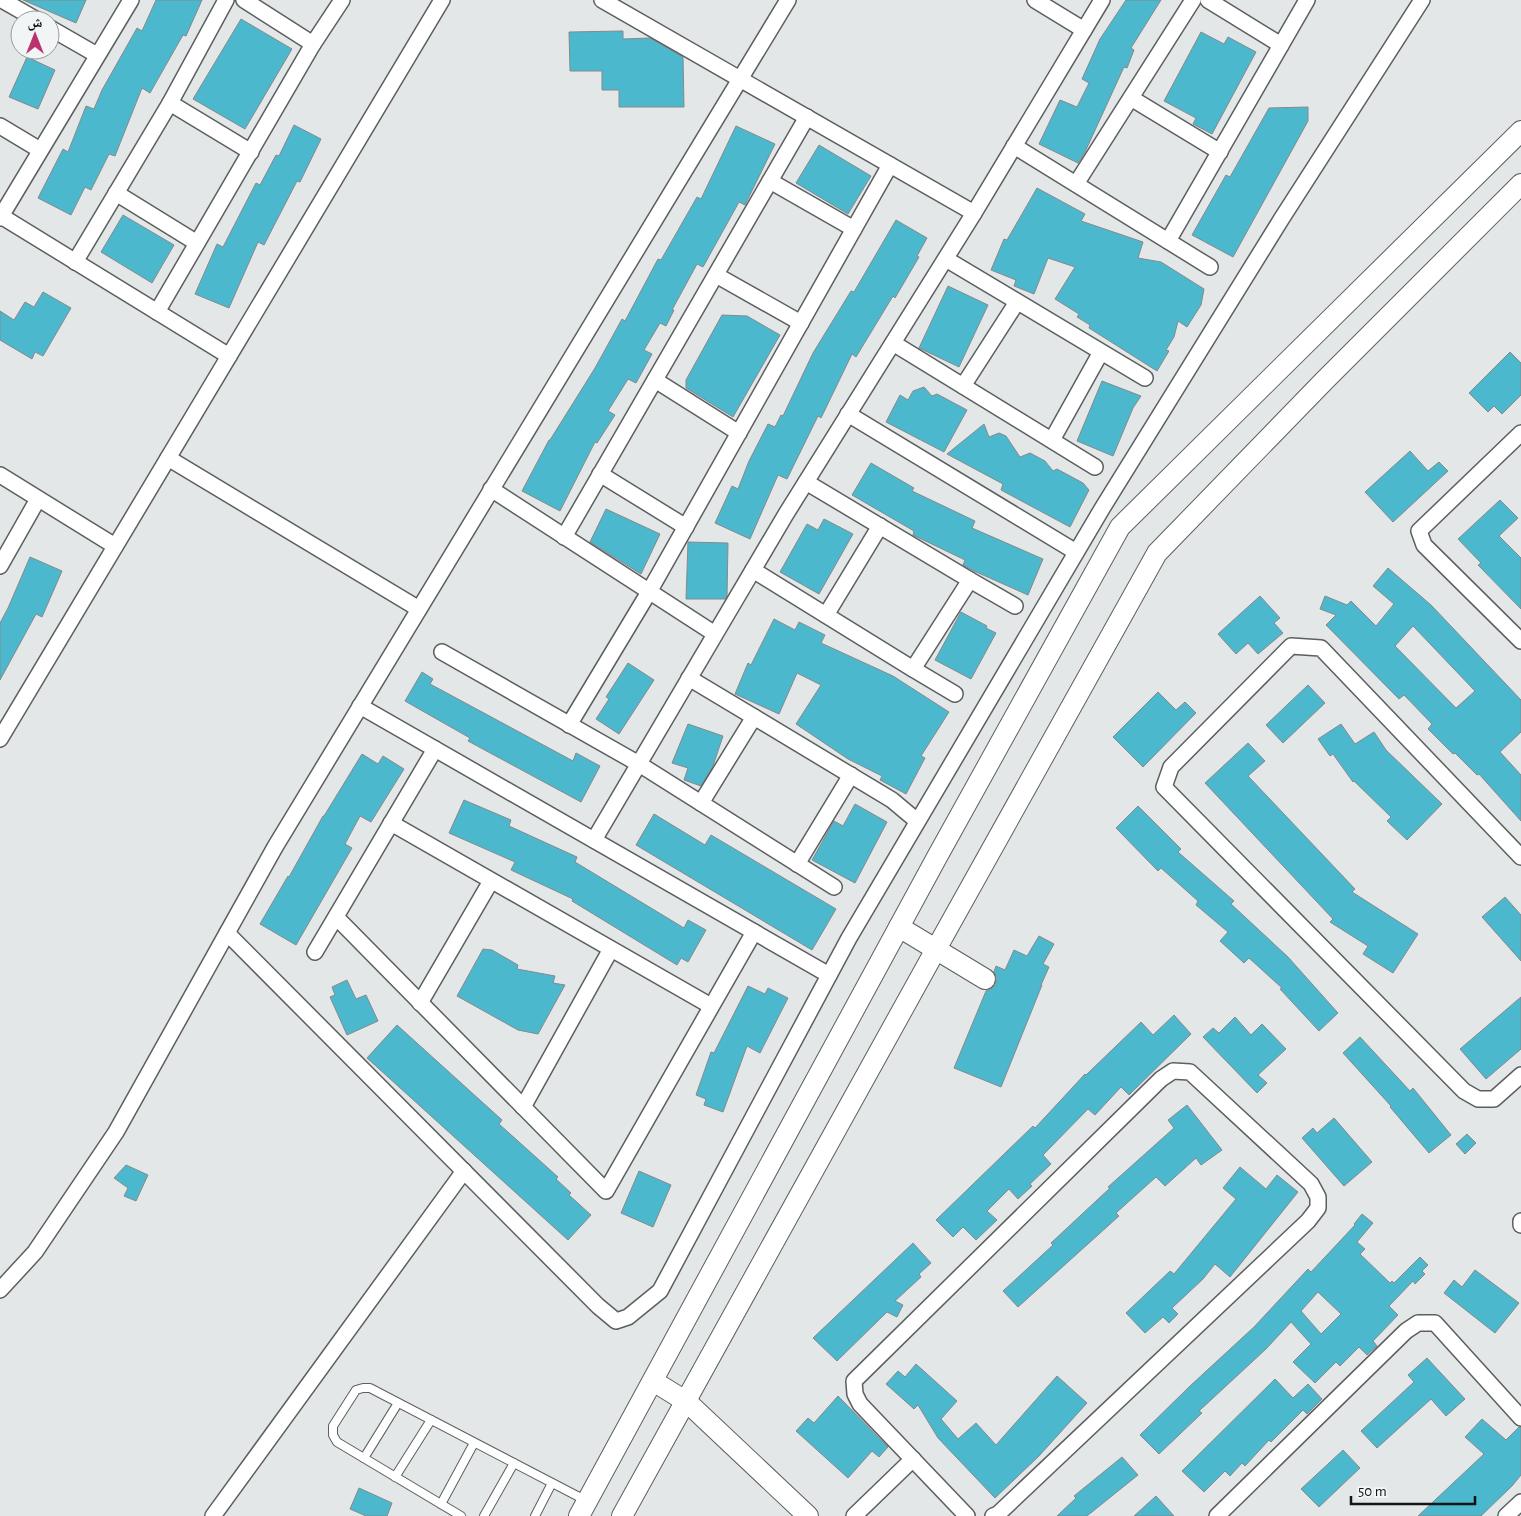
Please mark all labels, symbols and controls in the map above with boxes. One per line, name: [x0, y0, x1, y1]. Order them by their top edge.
north arrow: [10, 10, 60, 60]
text: ش: [28, 16, 43, 31]
scale bar: [1351, 1474, 1475, 1506]
text: 50 m: [1358, 1484, 1387, 1499]

